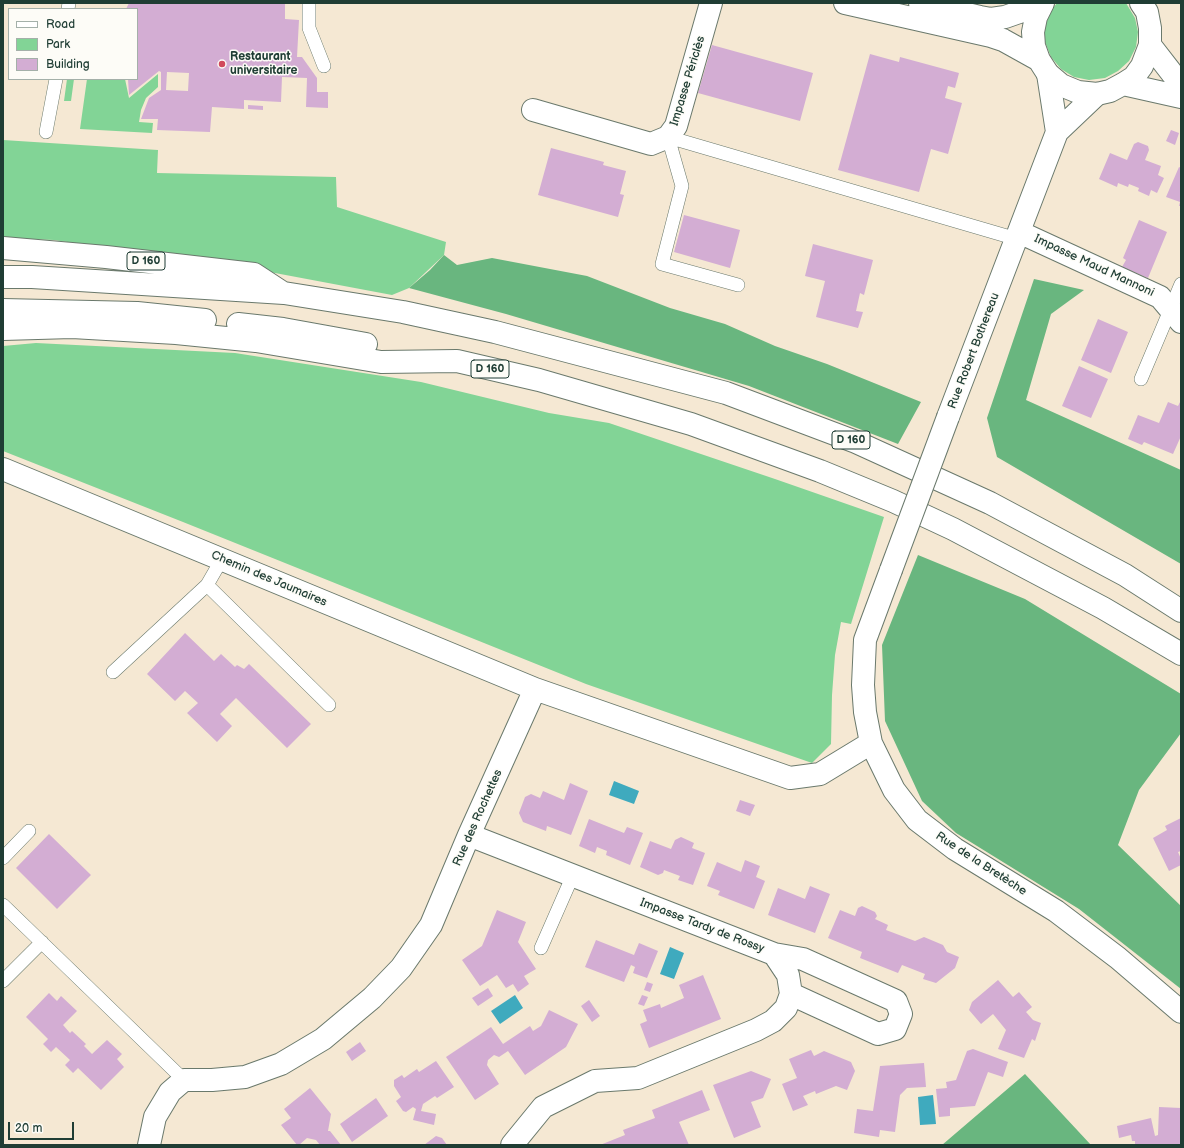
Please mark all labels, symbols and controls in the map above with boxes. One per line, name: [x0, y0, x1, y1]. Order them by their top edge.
legend: [8, 8, 138, 80]
text: Road: [46, 17, 75, 32]
street label: Impasse Périclès: [667, 34, 709, 128]
text: Park: [46, 37, 70, 52]
place label: Restaurant universitaire: [230, 50, 297, 78]
text: Building: [46, 57, 90, 72]
marker: Restaurant universitaire: [217, 59, 227, 69]
street label: Impasse Maud Mannoni: [1032, 232, 1156, 300]
road number: D 160: [127, 252, 165, 270]
street label: Rue Robert Bothereau: [945, 291, 1003, 411]
road number: D 160: [471, 360, 509, 378]
road number: D 160: [832, 431, 870, 449]
street label: Chemin des Jaumaires: [209, 548, 329, 610]
street label: Rue des Rochettes: [450, 767, 506, 869]
street label: Rue de la Bretèche: [933, 829, 1029, 899]
street label: Impasse Tardy de Rossy: [638, 896, 766, 956]
scale bar: [10, 1114, 76, 1140]
text: 20 m: [15, 1121, 42, 1136]

